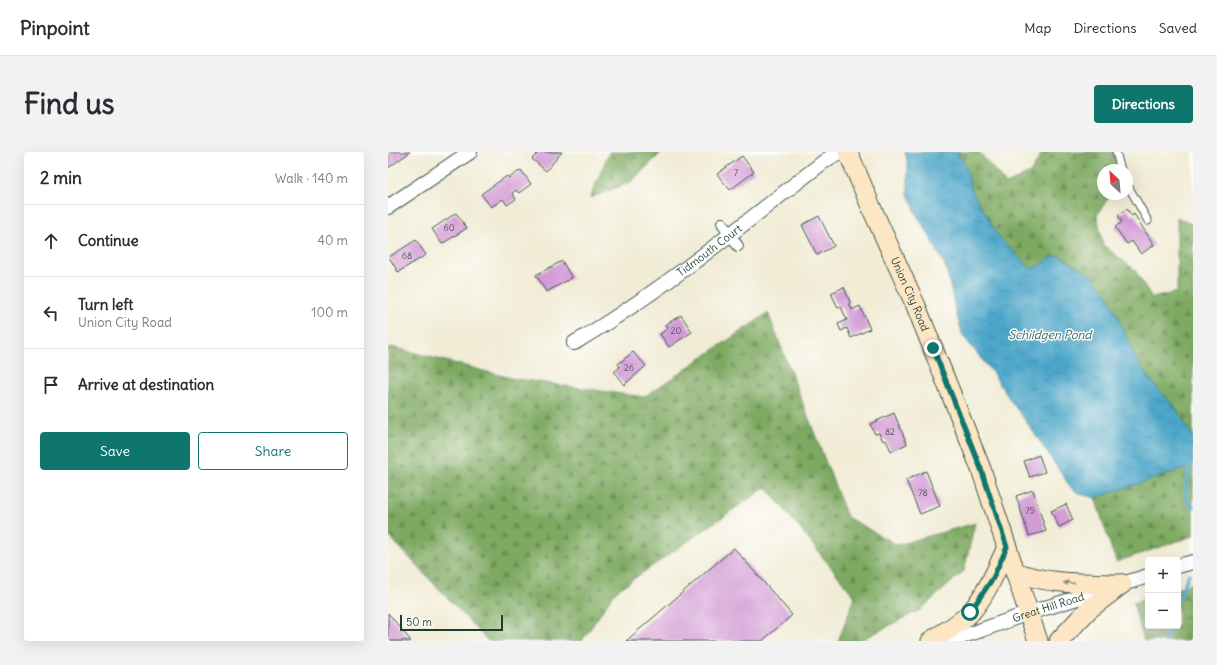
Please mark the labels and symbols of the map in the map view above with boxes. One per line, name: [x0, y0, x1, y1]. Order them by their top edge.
north arrow: [1097, 164, 1133, 200]
house number: 7: [734, 167, 739, 178]
street label: Tidmouth Court: [674, 221, 745, 279]
house number: 60: [443, 222, 455, 233]
house number: 68: [402, 250, 412, 261]
street label: Union City Road: [888, 255, 932, 334]
house number: 20: [671, 325, 682, 336]
water label: Schildgen Pond: [1009, 327, 1093, 342]
route end: [924, 339, 942, 357]
house number: 26: [624, 362, 634, 373]
house number: 82: [885, 426, 895, 437]
house number: 78: [918, 487, 928, 498]
house number: 75: [1025, 505, 1035, 516]
one-way arrow: [1063, 579, 1075, 586]
street label: Great Hill Road: [1011, 589, 1086, 625]
route start: [961, 603, 979, 621]
scale bar: [400, 613, 503, 632]

